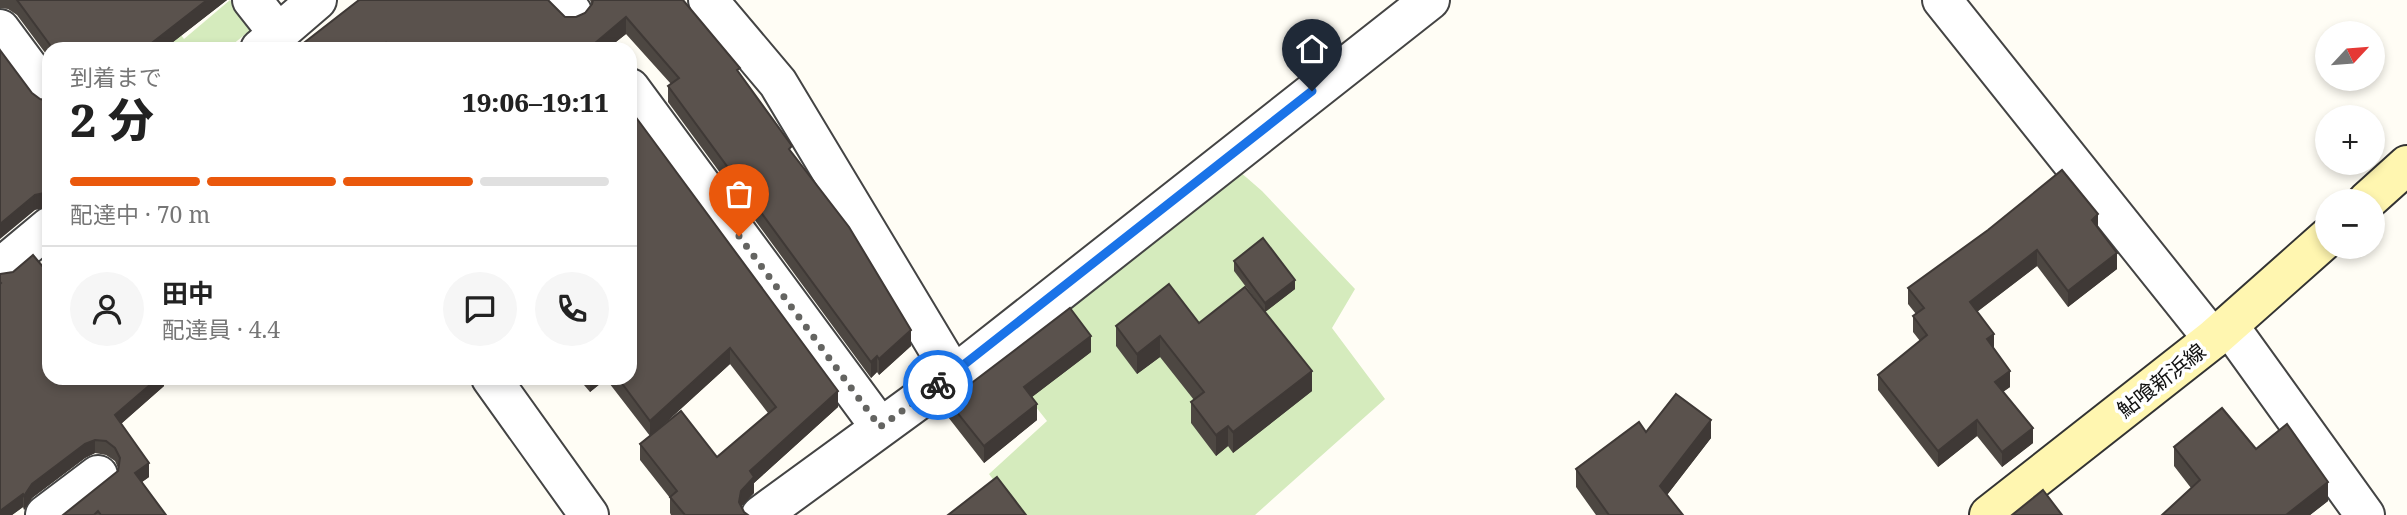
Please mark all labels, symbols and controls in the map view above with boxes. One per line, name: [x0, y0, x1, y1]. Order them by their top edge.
pin: [1282, 19, 1342, 91]
north arrow: [2315, 21, 2385, 91]
map controls: [2315, 21, 2385, 259]
icon: home: [1293, 30, 1331, 68]
text: 到着まで: [70, 61, 162, 93]
text: 19:06–19:11: [462, 84, 609, 120]
text: 2 分: [70, 88, 154, 150]
button: +: [2315, 105, 2385, 175]
pin: [709, 164, 769, 236]
icon: bag: [720, 175, 758, 213]
button: −: [2315, 189, 2385, 259]
text: 配達中 · 70 m: [70, 198, 210, 230]
button: person: [70, 272, 144, 346]
button: chat: [443, 272, 517, 346]
button: phone: [535, 272, 609, 346]
text: 田中: [162, 275, 214, 311]
text: 配達員 · 4.4: [162, 313, 280, 345]
street label: 鮎喰新浜線: [2111, 337, 2211, 423]
courier: [903, 350, 973, 420]
icon: bike: [919, 366, 957, 404]

